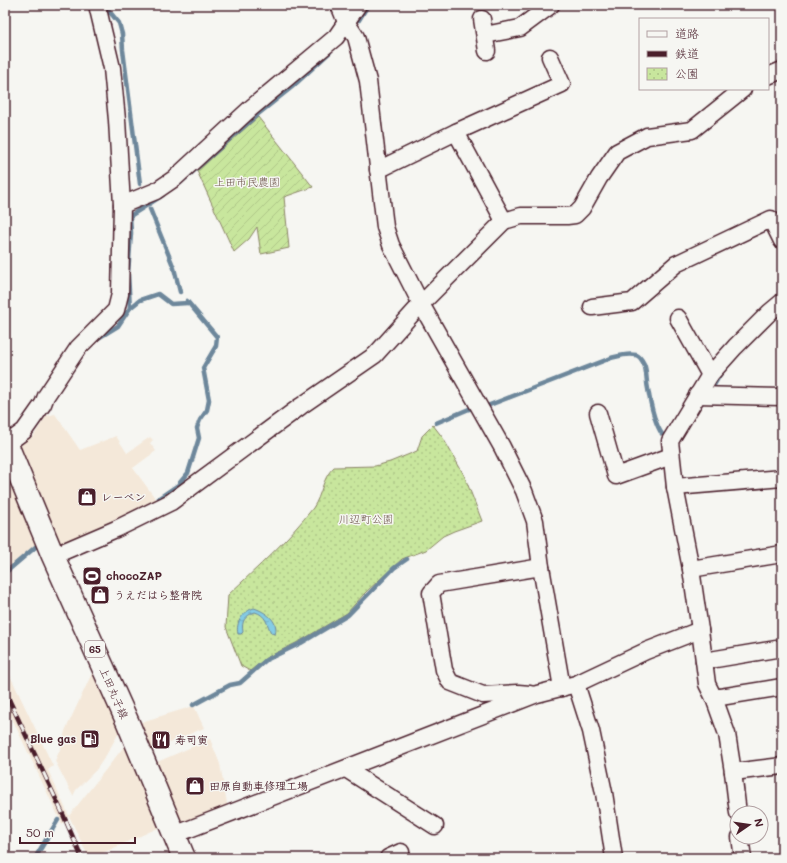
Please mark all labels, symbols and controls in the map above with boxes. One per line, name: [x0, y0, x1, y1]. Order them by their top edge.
legend: [639, 18, 769, 90]
text: 道路: [675, 25, 699, 41]
text: 鉄道: [675, 45, 699, 61]
text: 公園: [675, 65, 699, 81]
park label: 上田市民農園: [214, 174, 280, 189]
shop icon: レーベン: [76, 486, 98, 508]
place label: レーベン: [101, 489, 145, 504]
park label: 川辺町公園: [339, 511, 394, 526]
sports icon: chocoZAP: [81, 565, 103, 587]
place label: chocoZAP: [106, 568, 162, 583]
shop icon: うえだはら整骨院: [89, 584, 111, 606]
place label: うえだはら整骨院: [114, 587, 202, 602]
road number: 65: [85, 641, 105, 657]
street label: 上田丸子線: [96, 665, 132, 721]
fuel station icon: Blue gas: [79, 728, 101, 750]
restaurant icon: 寿司寅: [150, 729, 172, 751]
place label: Blue gas: [30, 731, 76, 746]
place label: 寿司寅: [175, 732, 208, 747]
shop icon: 田原自動車修理工場: [184, 775, 206, 797]
place label: 田原自動車修理工場: [209, 778, 308, 793]
north arrow: [729, 805, 769, 845]
text: N: [751, 817, 767, 828]
scale bar: [20, 819, 135, 845]
text: 50 m: [26, 824, 54, 840]

